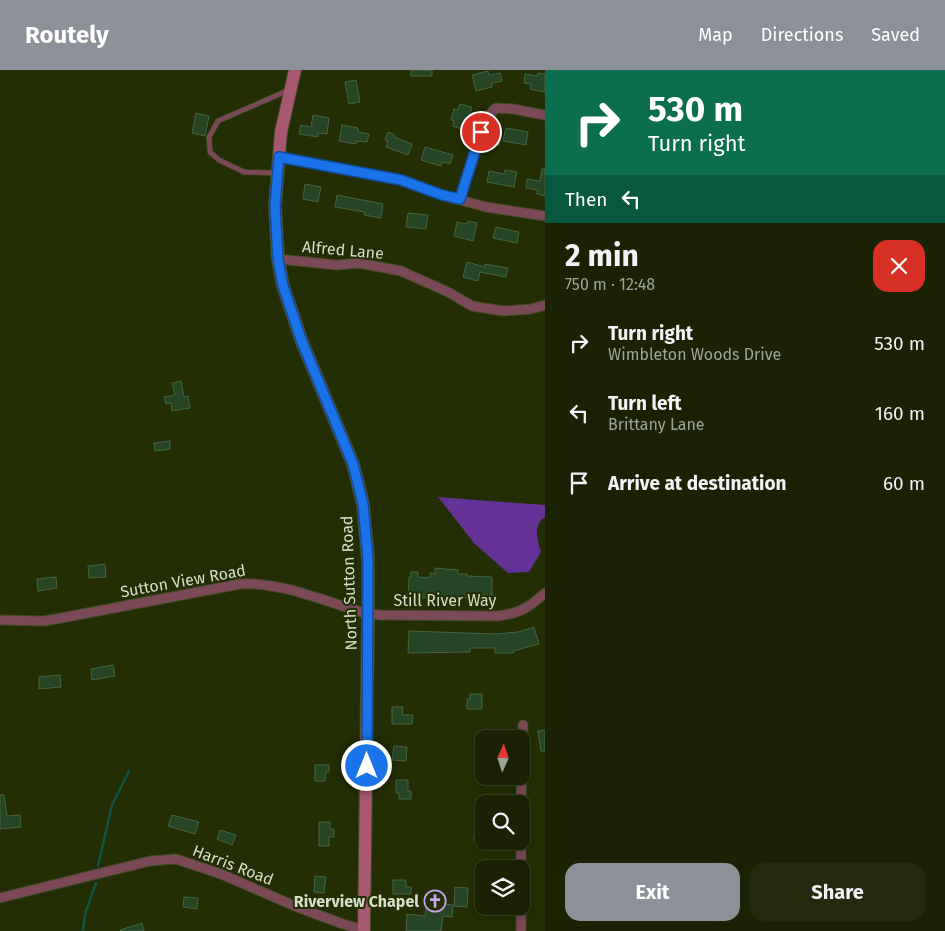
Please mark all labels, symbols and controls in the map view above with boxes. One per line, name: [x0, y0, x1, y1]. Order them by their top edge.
text: Routely: [25, 21, 109, 49]
text: Map: [698, 24, 733, 46]
text: Directions: [761, 24, 843, 46]
text: Saved: [871, 24, 920, 46]
text: 530 m: [648, 88, 743, 130]
icon: right: [565, 90, 630, 155]
pin: [460, 111, 502, 153]
icon: arrive: [467, 118, 495, 146]
text: Turn right: [648, 130, 745, 157]
icon: left: [617, 185, 645, 213]
text: Then: [565, 188, 607, 211]
street label: Alfred Lane: [301, 237, 385, 263]
text: 2 min: [565, 238, 639, 274]
button: close: [873, 240, 925, 292]
text: 750 m · 12:48: [565, 275, 655, 294]
text: Turn right: [608, 322, 693, 345]
icon: right: [565, 329, 593, 357]
text: 530 m: [874, 332, 925, 355]
text: Wimbleton Woods Drive: [608, 345, 781, 364]
text: Turn left: [608, 392, 682, 415]
icon: left: [565, 399, 593, 427]
text: 160 m: [875, 402, 925, 425]
text: Brittany Lane: [608, 415, 705, 434]
icon: arrive: [565, 469, 593, 497]
text: Arrive at destination: [608, 472, 787, 495]
text: 60 m: [883, 472, 925, 495]
street label: North Sutton Road: [337, 515, 361, 651]
street label: Sutton View Road: [119, 561, 247, 601]
street label: Still River Way: [394, 591, 497, 610]
north arrow: [475, 730, 530, 785]
map controls: [475, 730, 530, 915]
position arrow: [340, 739, 392, 791]
button: search: [475, 795, 530, 850]
street label: Harris Road: [190, 841, 276, 889]
button: layers: [475, 860, 530, 915]
button: Exit: [565, 863, 740, 921]
button: Share: [750, 863, 925, 921]
church icon: Riverview Chapel: [423, 889, 447, 913]
place label: Riverview Chapel: [294, 892, 419, 911]

